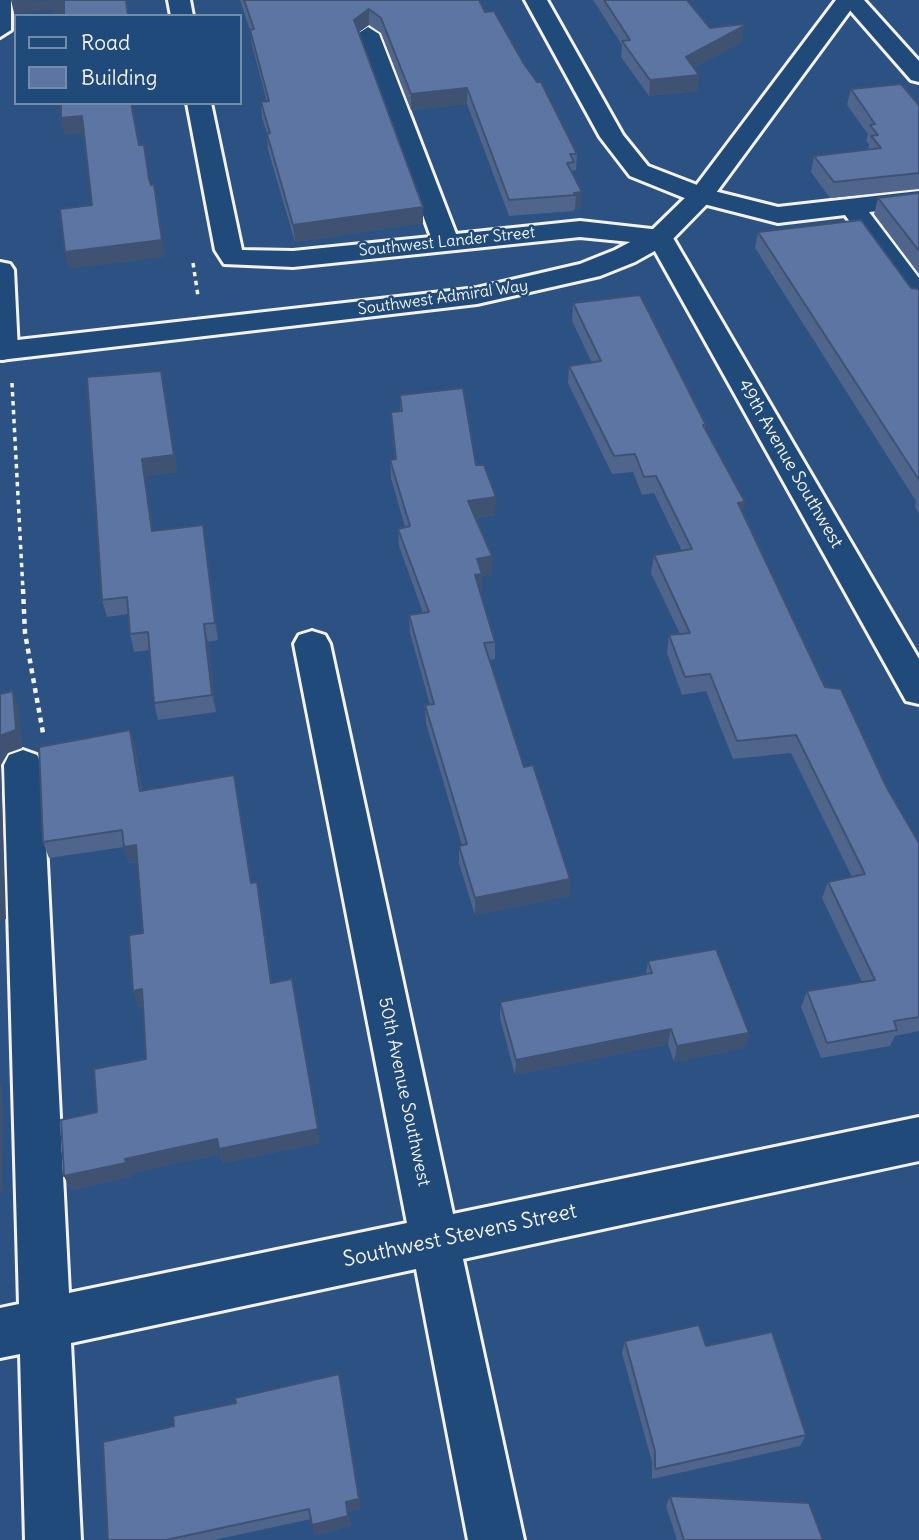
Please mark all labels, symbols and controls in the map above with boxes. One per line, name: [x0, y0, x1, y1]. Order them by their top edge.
legend: [14, 14, 242, 105]
text: Road: [81, 29, 130, 56]
text: Building: [81, 64, 157, 91]
street label: Southwest Lander Street: [358, 223, 536, 261]
street label: Southwest Admiral Way: [357, 277, 529, 319]
street label: 49th Avenue Southwest: [733, 376, 847, 552]
street label: 50th Avenue Southwest: [373, 996, 435, 1188]
street label: Southwest Stevens Street: [341, 1199, 579, 1273]

